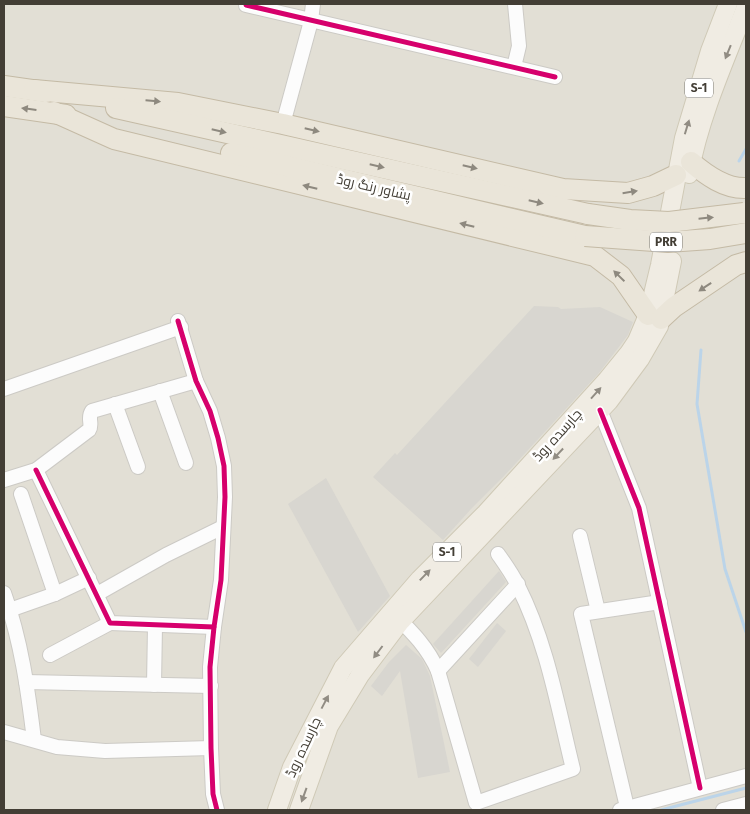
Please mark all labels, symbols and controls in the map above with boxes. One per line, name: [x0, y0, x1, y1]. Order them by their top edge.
one-way arrow: [724, 45, 732, 60]
road number: S-1: [685, 78, 713, 98]
one-way arrow: [145, 97, 161, 105]
one-way arrow: [21, 105, 37, 113]
one-way arrow: [684, 120, 692, 135]
one-way arrow: [305, 126, 320, 134]
one-way arrow: [211, 127, 226, 135]
one-way arrow: [370, 162, 385, 170]
one-way arrow: [463, 163, 478, 171]
street label: پشاور رنگ روڈ: [335, 171, 413, 205]
one-way arrow: [302, 183, 317, 191]
one-way arrow: [623, 187, 639, 195]
one-way arrow: [528, 198, 543, 206]
one-way arrow: [698, 214, 714, 222]
one-way arrow: [460, 221, 475, 229]
road number: PRR: [650, 232, 682, 252]
one-way arrow: [613, 270, 625, 282]
one-way arrow: [698, 282, 712, 292]
one-way arrow: [590, 387, 602, 399]
street label: چارسدہ روڈ: [529, 406, 586, 466]
one-way arrow: [552, 448, 564, 460]
road number: S-1: [433, 542, 461, 562]
one-way arrow: [418, 569, 430, 581]
one-way arrow: [373, 645, 383, 659]
one-way arrow: [320, 695, 329, 709]
street label: چارسدہ روڈ: [282, 714, 326, 781]
one-way arrow: [300, 788, 308, 803]

